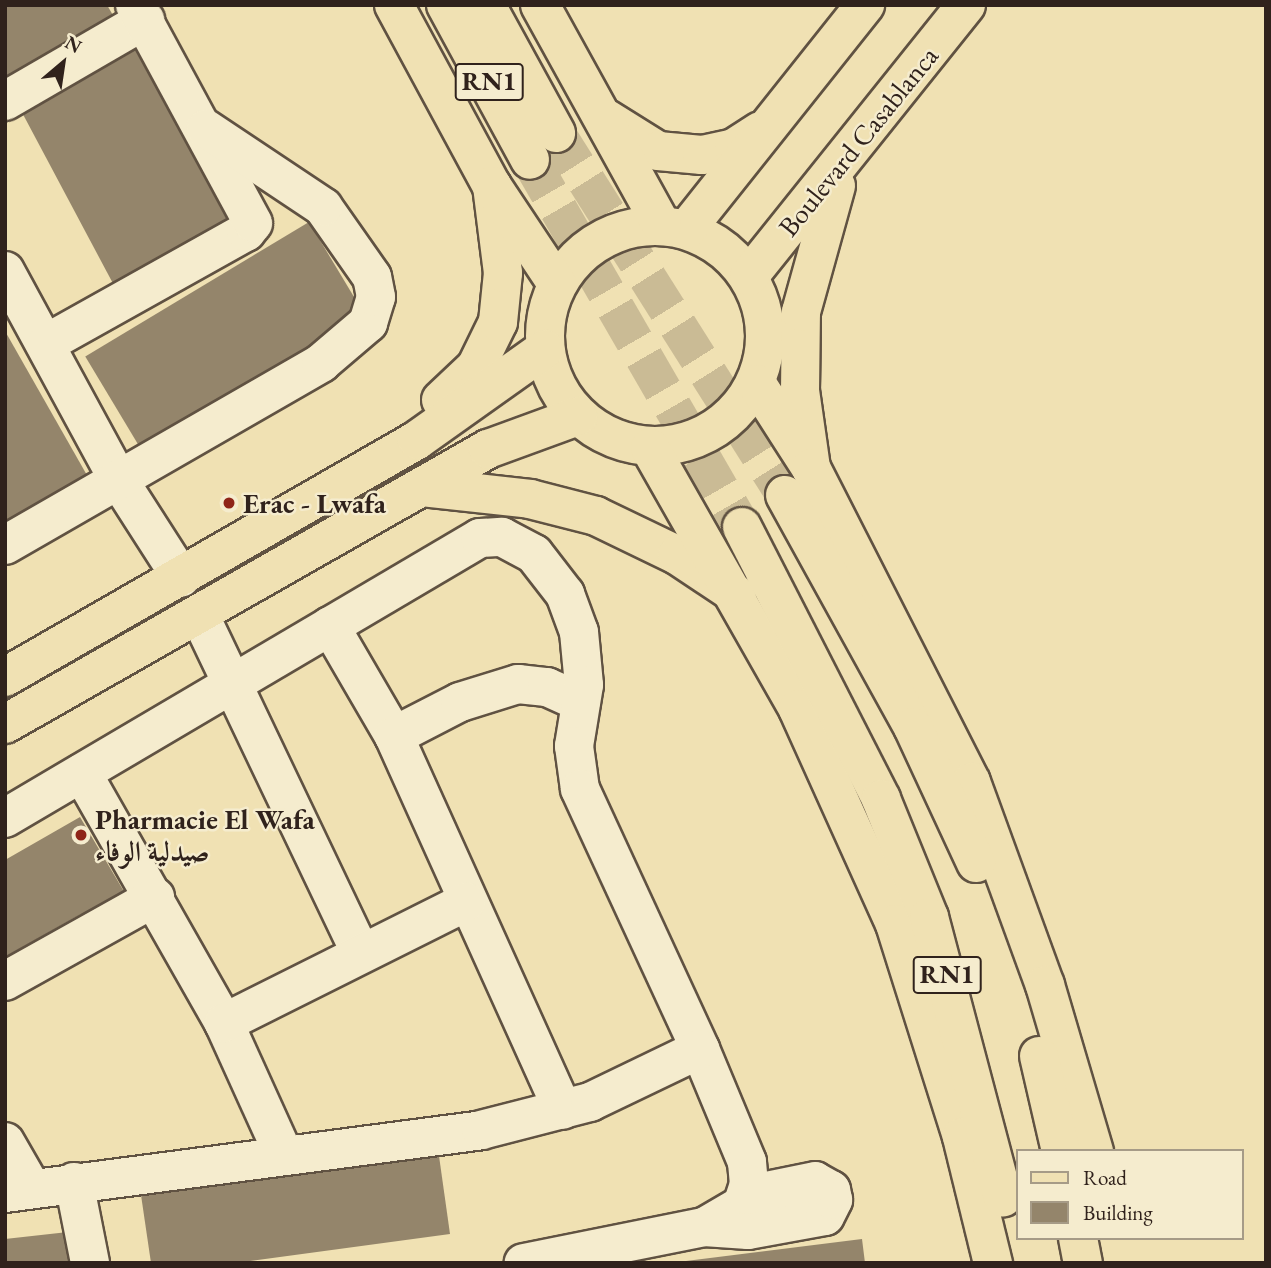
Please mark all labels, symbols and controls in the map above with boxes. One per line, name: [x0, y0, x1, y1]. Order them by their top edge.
north arrow: [28, 28, 98, 98]
text: N: [61, 30, 86, 59]
street label: Boulevard Casablanca: [771, 39, 945, 243]
road number: RN1: [454, 60, 524, 104]
place label: Erac - Lwafa: [243, 486, 386, 520]
marker: Erac - Lwafa: [221, 495, 237, 511]
place label: Pharmacie El Wafa صيدلية الوفاء: [95, 802, 315, 868]
marker: Pharmacie El Wafa صيدلية الوفاء: [73, 827, 89, 843]
road number: RN1: [912, 952, 982, 998]
legend: [1016, 1149, 1243, 1240]
text: Road: [1083, 1164, 1127, 1191]
text: Building: [1083, 1199, 1153, 1226]

